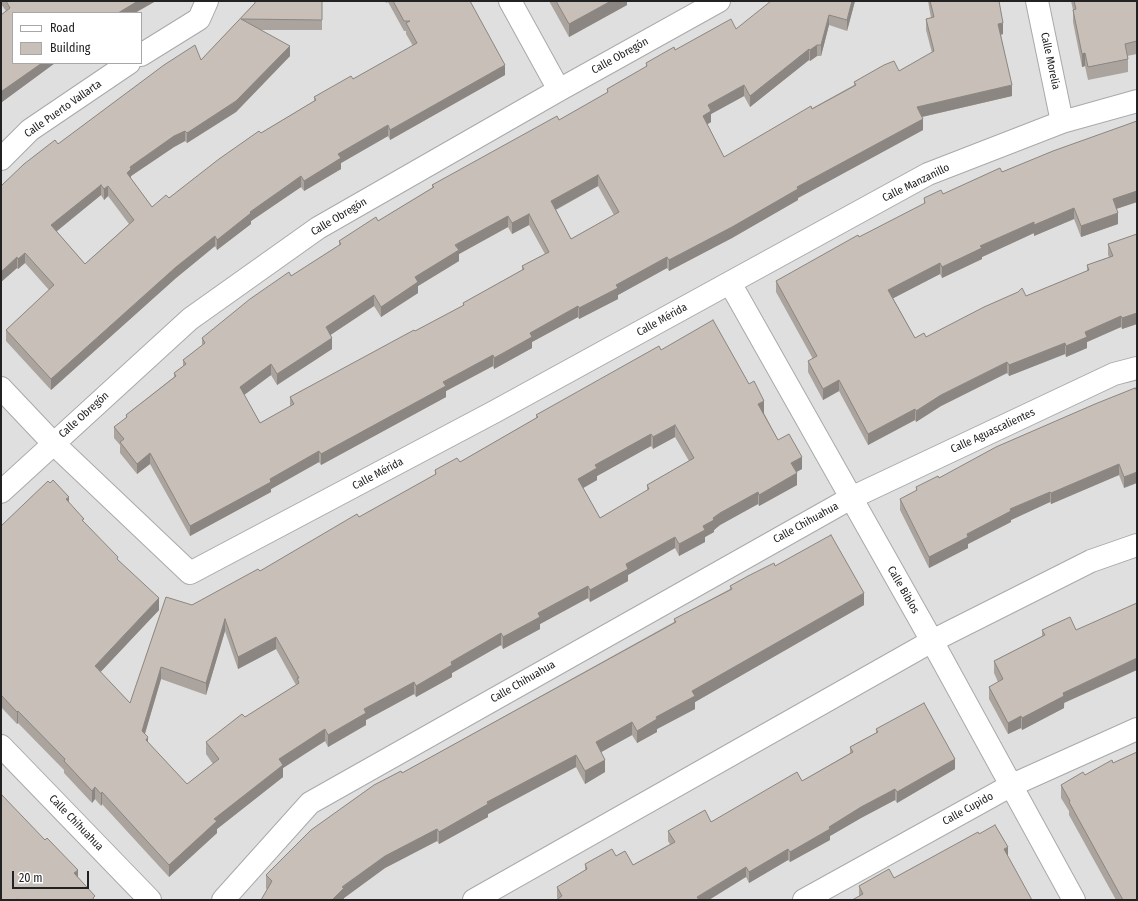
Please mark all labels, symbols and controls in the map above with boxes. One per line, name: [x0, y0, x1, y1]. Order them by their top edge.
legend: [12, 12, 142, 64]
text: Road: [50, 21, 75, 35]
street label: Calle Morelia: [1037, 31, 1063, 91]
street label: Calle Obregón: [589, 35, 651, 77]
text: Building: [50, 41, 90, 55]
street label: Calle Puerto Vallarta: [22, 77, 104, 141]
street label: Calle Manzanillo: [880, 161, 952, 205]
street label: Calle Obregón: [309, 195, 369, 239]
street label: Calle Mérida: [634, 301, 690, 339]
street label: Calle Obregón: [56, 389, 112, 441]
street label: Calle Aguascalientes: [949, 406, 1037, 456]
street label: Calle Mérida: [350, 455, 406, 493]
street label: Calle Chihuahua: [771, 500, 841, 546]
street label: Calle Biblos: [884, 564, 922, 616]
street label: Calle Chihuahua: [488, 658, 558, 706]
street label: Calle Cupido: [940, 790, 996, 828]
street label: Calle Chihuahua: [46, 792, 106, 854]
scale bar: [14, 863, 91, 889]
text: 20 m: [19, 871, 43, 885]

